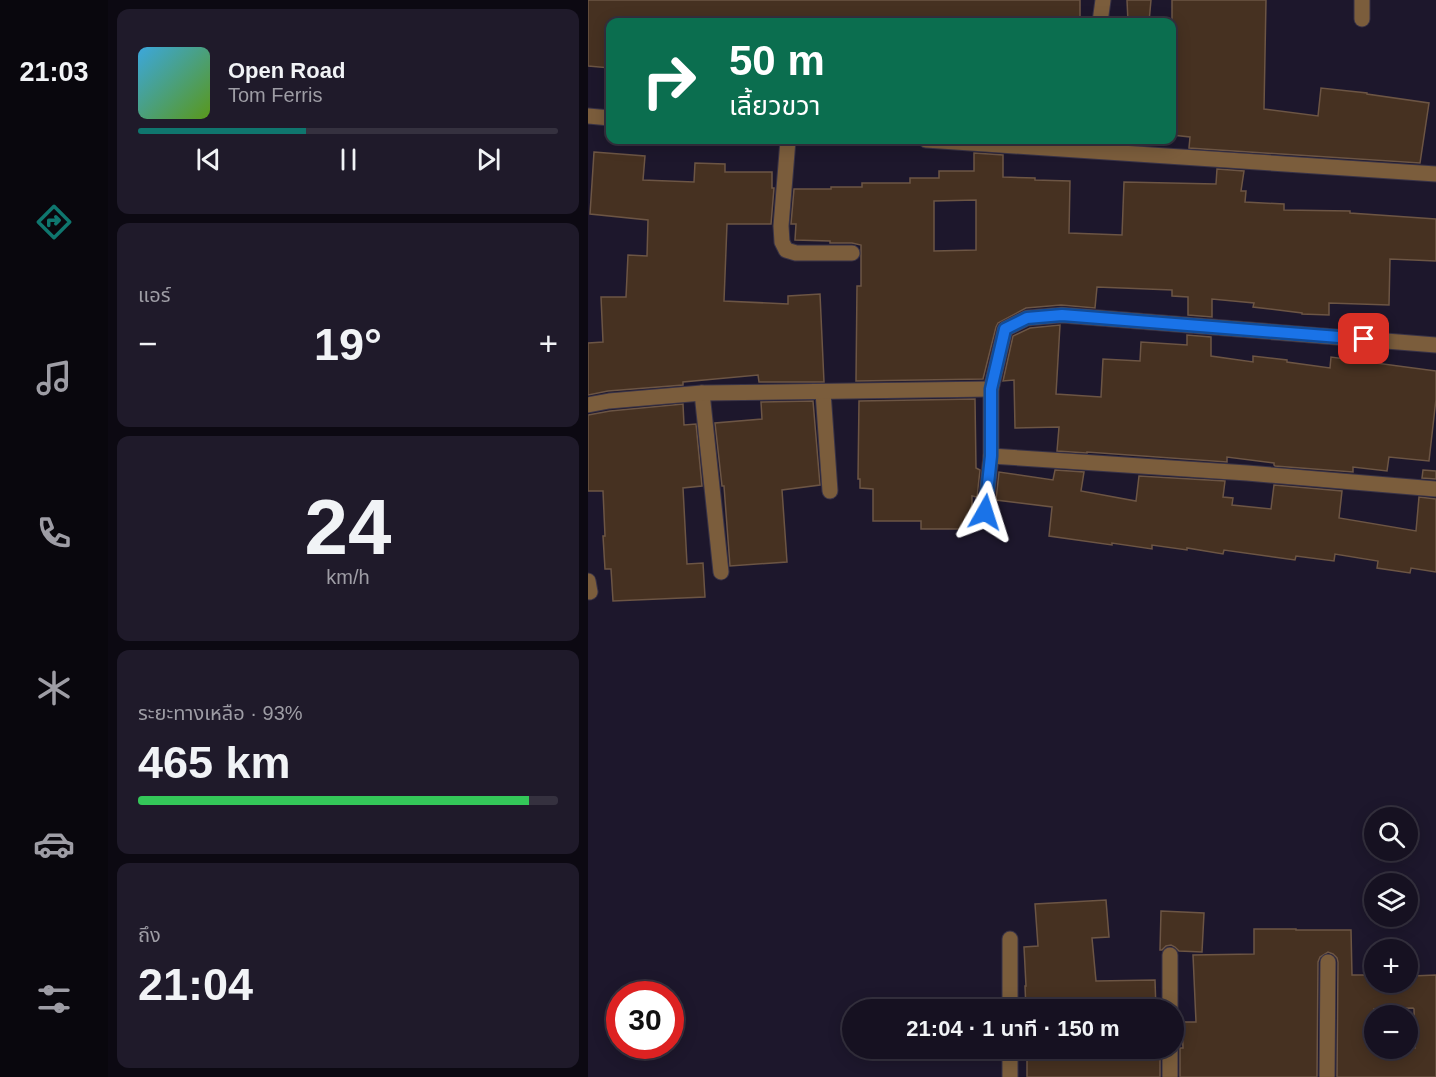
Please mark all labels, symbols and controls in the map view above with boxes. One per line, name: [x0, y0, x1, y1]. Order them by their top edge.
text: 50 m: [729, 37, 825, 84]
icon: right: [630, 42, 708, 120]
text: 21:03: [19, 57, 89, 87]
text: Open Road: [228, 58, 345, 83]
text: Tom Ferris: [228, 84, 322, 106]
text: เลี้ยวขวา: [729, 91, 820, 121]
icon: previous: [192, 143, 225, 176]
icon: pause: [332, 143, 365, 176]
icon: next: [472, 143, 505, 176]
icon: directions: [33, 201, 75, 243]
text: แอร์: [138, 284, 170, 306]
pin: [1338, 313, 1389, 364]
text: 19°: [314, 319, 382, 370]
icon: arrive: [1347, 322, 1380, 355]
text: −: [138, 325, 157, 362]
text: +: [539, 325, 558, 362]
icon: music: [33, 357, 75, 399]
position arrow: [953, 480, 1017, 544]
text: 24: [305, 483, 391, 571]
icon: phone: [33, 512, 75, 554]
text: km/h: [326, 566, 370, 588]
icon: climate: [33, 667, 75, 709]
text: ระยะทางเหลือ · 93%: [138, 702, 303, 724]
text: 465 km: [138, 737, 291, 788]
map controls: [1364, 807, 1418, 1059]
button: search: [1364, 807, 1418, 861]
icon: car: [33, 823, 75, 865]
button: layers: [1364, 873, 1418, 927]
text: ถึง: [138, 924, 161, 946]
button: +: [1364, 939, 1418, 993]
text: 21:04: [138, 959, 253, 1010]
icon: filters: [33, 978, 75, 1020]
speed limit sign: 30: [606, 981, 684, 1059]
button: −: [1364, 1005, 1418, 1059]
text: 21:04 · 1 นาที · 150 m: [906, 1016, 1120, 1041]

